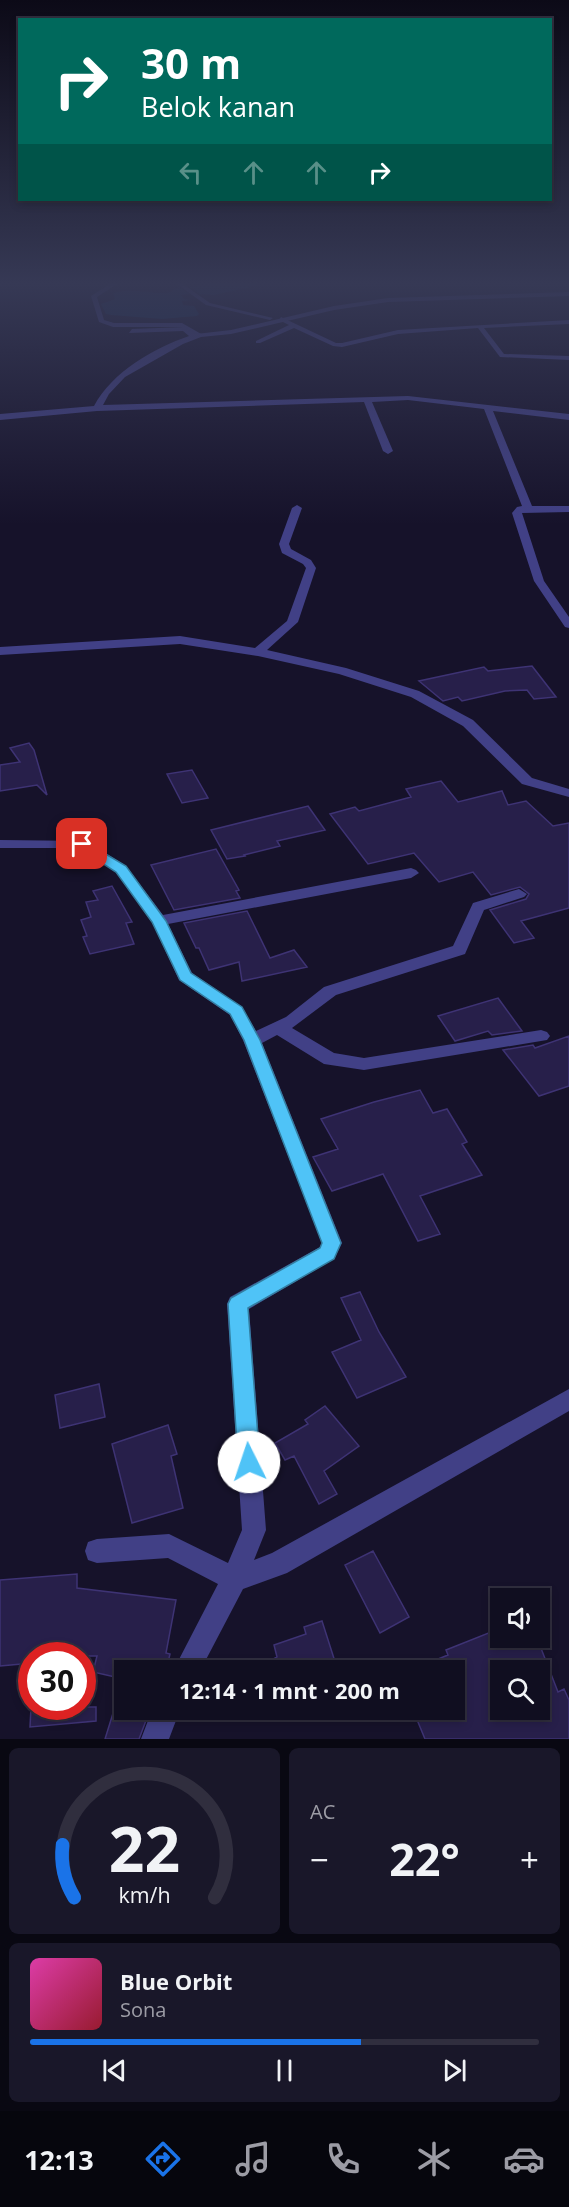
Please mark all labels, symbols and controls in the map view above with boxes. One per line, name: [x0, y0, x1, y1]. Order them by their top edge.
text: 30 m: [141, 34, 241, 91]
icon: right: [42, 42, 120, 120]
text: Belok kanan: [141, 88, 295, 125]
icon: left: [174, 156, 207, 189]
icon: ahead: [237, 156, 270, 189]
icon: ahead: [300, 156, 333, 189]
icon: right: [363, 156, 396, 189]
pin: [56, 818, 107, 869]
icon: arrive: [65, 827, 98, 860]
position arrow: [217, 1430, 281, 1494]
map controls: [490, 1588, 550, 1720]
button: sound: [490, 1588, 550, 1648]
speed limit sign: 30: [18, 1642, 96, 1720]
button: search: [490, 1660, 550, 1720]
text: 12:14 · 1 mnt · 200 m: [179, 1675, 400, 1705]
text: AC: [310, 1798, 335, 1825]
text: 22: [109, 1805, 180, 1890]
text: 22°: [389, 1828, 460, 1889]
text: −: [310, 1837, 329, 1882]
text: +: [520, 1837, 539, 1882]
text: km/h: [118, 1880, 171, 1909]
text: Blue Orbit: [120, 1966, 232, 1996]
text: Sona: [120, 1996, 166, 2023]
icon: previous: [98, 2054, 131, 2087]
icon: pause: [268, 2054, 301, 2087]
icon: next: [438, 2054, 471, 2087]
icon: directions: [142, 2138, 184, 2180]
icon: music: [232, 2138, 274, 2180]
icon: phone: [322, 2138, 364, 2180]
icon: climate: [413, 2138, 455, 2180]
icon: car: [503, 2138, 545, 2180]
text: 12:13: [24, 2141, 94, 2178]

